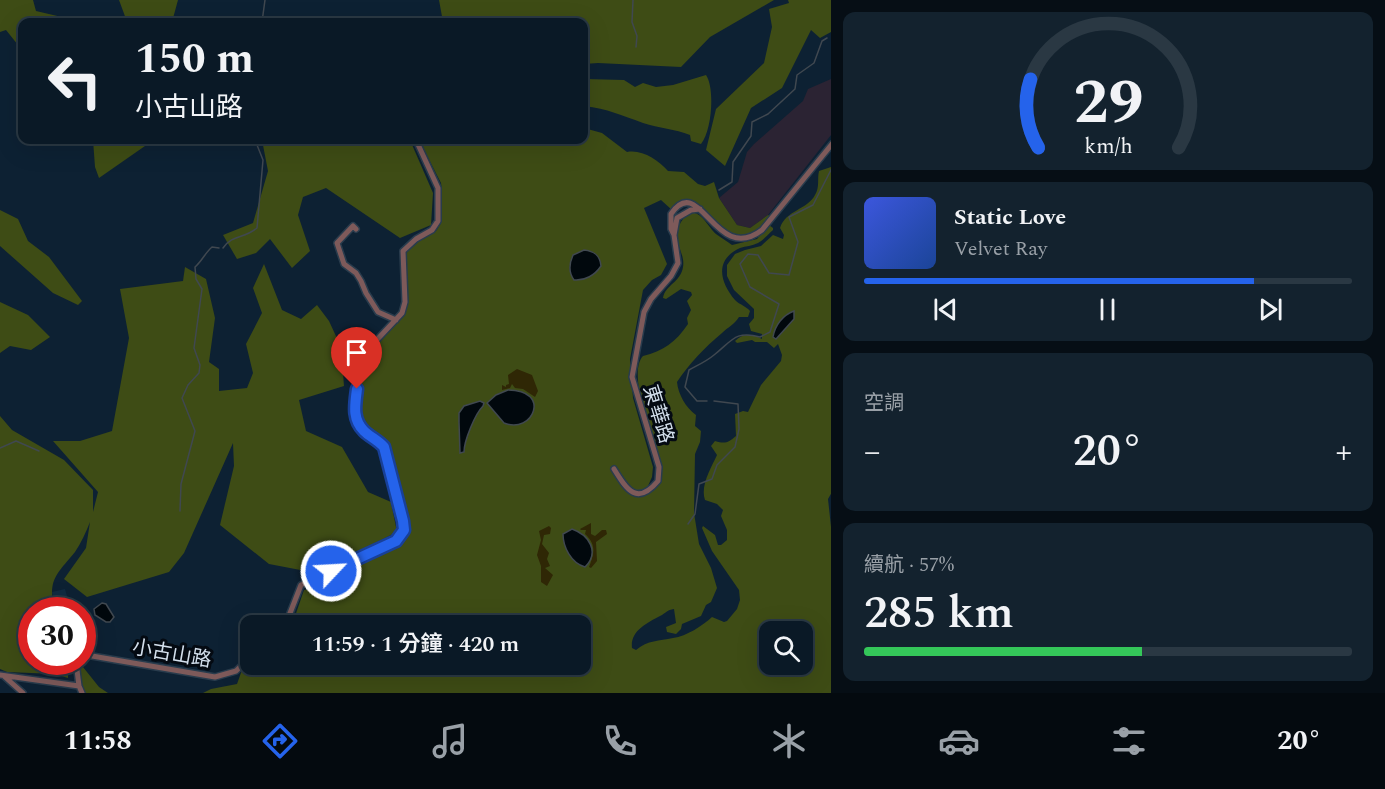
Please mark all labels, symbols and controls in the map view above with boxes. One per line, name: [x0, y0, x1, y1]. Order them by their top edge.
text: 150 m: [135, 28, 254, 91]
icon: left: [36, 42, 114, 120]
text: 29: [1073, 56, 1143, 151]
text: 小古山路: [135, 87, 243, 129]
text: km/h: [1084, 131, 1132, 164]
text: Static Love: [954, 201, 1066, 234]
text: Velvet Ray: [954, 234, 1047, 264]
icon: previous: [929, 293, 962, 326]
icon: pause: [1091, 293, 1124, 326]
icon: next: [1254, 293, 1287, 326]
pin: [331, 327, 382, 389]
icon: arrive: [340, 336, 373, 369]
street label: 東華路: [635, 381, 681, 447]
text: 空調: [864, 388, 904, 418]
text: 20°: [1073, 417, 1143, 486]
text: −: [864, 427, 881, 477]
text: +: [1336, 427, 1352, 477]
position arrow: [299, 539, 363, 603]
text: 續航 · 57%: [864, 550, 954, 580]
text: 285 km: [864, 579, 1014, 648]
speed limit sign: 30: [18, 597, 96, 675]
map controls: [759, 621, 813, 675]
button: search: [759, 621, 813, 675]
text: 11:59 · 1 分鐘 · 420 m: [312, 628, 519, 661]
street label: 小古山路: [130, 632, 214, 676]
text: 11:58: [64, 720, 132, 762]
icon: directions: [259, 720, 301, 762]
icon: music: [429, 720, 471, 762]
icon: phone: [599, 720, 641, 762]
icon: climate: [768, 720, 810, 762]
icon: car: [938, 720, 980, 762]
icon: filters: [1108, 720, 1150, 762]
text: 20°: [1277, 720, 1321, 762]

